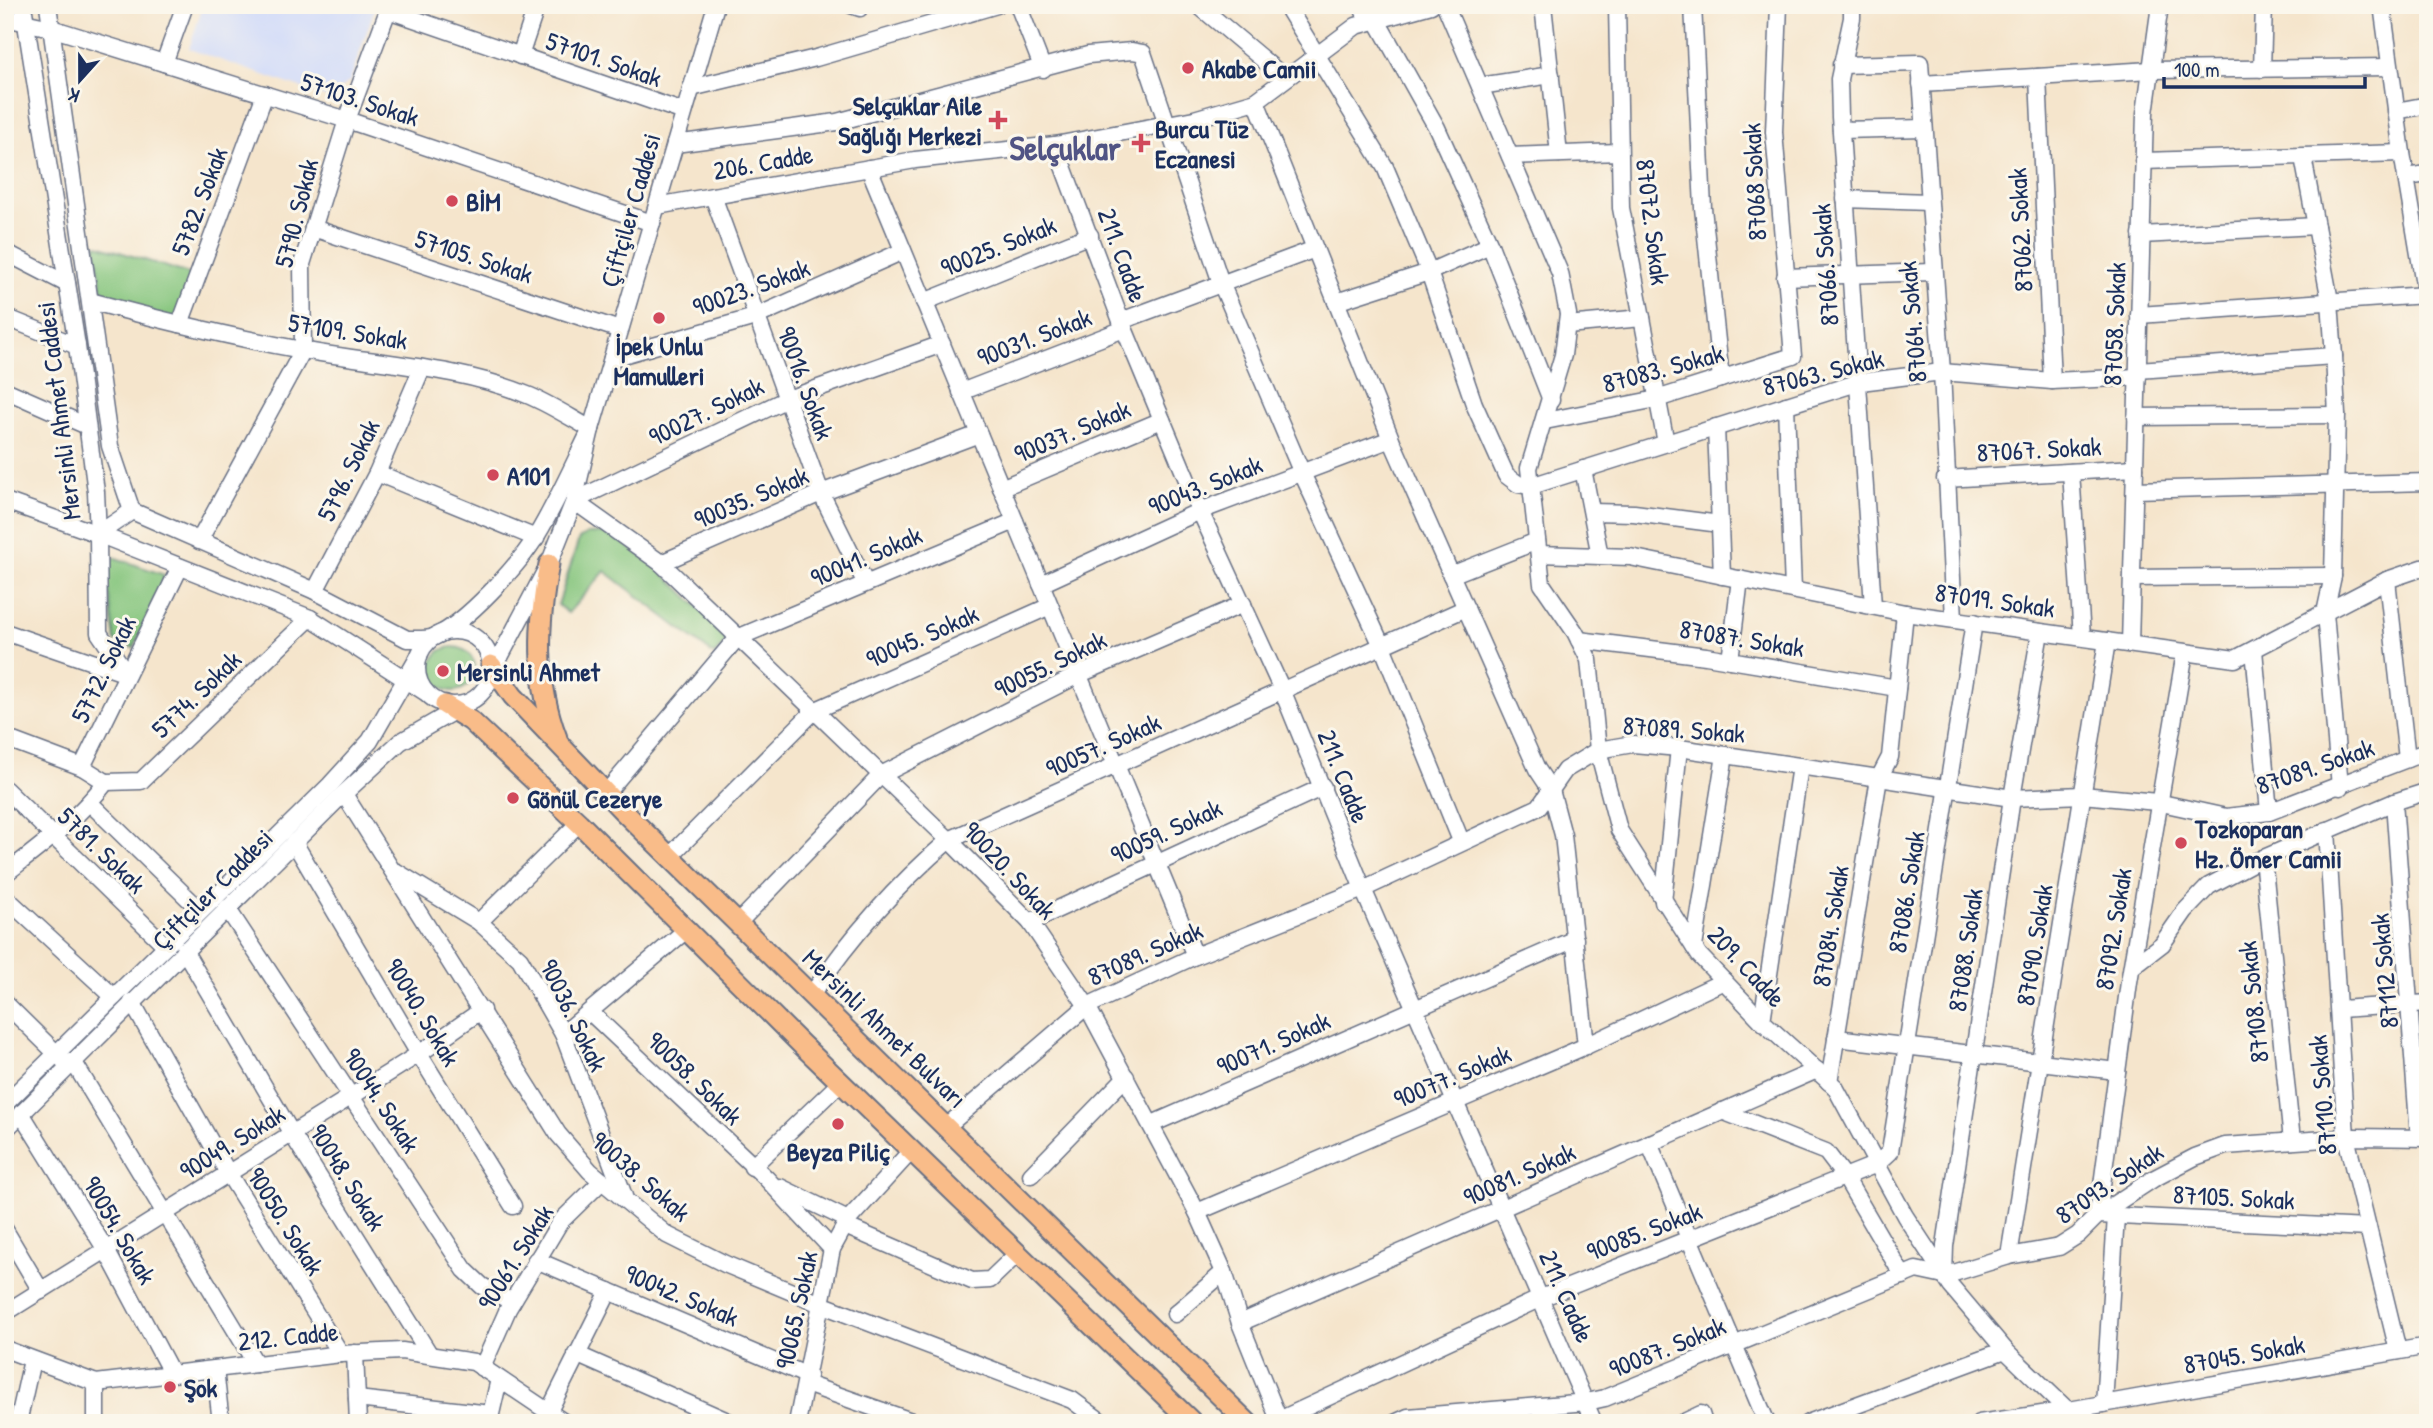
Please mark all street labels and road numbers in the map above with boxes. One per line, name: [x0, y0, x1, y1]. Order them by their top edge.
street label: 57101. Sokak: [542, 23, 667, 95]
street label: 57103. Sokak: [296, 63, 424, 135]
street label: 87068 Sokak: [1733, 122, 1775, 242]
street label: Çiftçiler Caddesi: [591, 129, 669, 291]
street label: 206. Cadde: [710, 136, 816, 188]
street label: 5782. Sokak: [162, 142, 236, 260]
street label: 5790. Sokak: [266, 155, 326, 271]
street label: 87072. Sokak: [1628, 157, 1678, 287]
street label: 87062. Sokak: [1999, 167, 2041, 293]
street label: 211. Cadde: [1090, 203, 1156, 307]
street label: 87066. Sokak: [1803, 203, 1847, 327]
street label: 90025. Sokak: [935, 207, 1061, 285]
street label: 57105. Sokak: [411, 221, 537, 292]
street label: 90023. Sokak: [688, 250, 815, 324]
street label: 87064. Sokak: [1889, 260, 1935, 384]
street label: 87058. Sokak: [2094, 261, 2134, 386]
street label: 90031. Sokak: [972, 299, 1096, 375]
street label: Mersinli Ahmet Caddesi: [27, 300, 89, 522]
street label: 57109. Sokak: [286, 304, 410, 358]
street label: 90016. Sokak: [769, 321, 843, 445]
street label: 87083. Sokak: [1598, 335, 1728, 401]
street label: 87063. Sokak: [1759, 340, 1887, 404]
street label: 90027. Sokak: [643, 368, 769, 454]
street label: 90037. Sokak: [1009, 391, 1136, 471]
street label: 5796. Sokak: [308, 413, 388, 527]
street label: 87067. Sokak: [1976, 428, 2102, 470]
street label: 90043. Sokak: [1143, 446, 1267, 524]
street label: 90035. Sokak: [688, 457, 814, 537]
street label: 90041. Sokak: [805, 517, 927, 595]
street label: 87019. Sokak: [1933, 574, 2057, 626]
street label: 90045. Sokak: [860, 596, 984, 676]
street label: 5772. Sokak: [62, 610, 144, 728]
street label: 87087. Sokak: [1677, 611, 1807, 665]
street label: 90055. Sokak: [988, 622, 1112, 706]
street label: 5774. Sokak: [143, 642, 249, 746]
street label: 90057. Sokak: [1040, 704, 1166, 786]
street label: 87089. Sokak: [1622, 707, 1746, 751]
street label: 211. Cadde: [1309, 724, 1379, 828]
street label: 87089. Sokak: [2251, 729, 2379, 802]
street label: 90059. Sokak: [1105, 790, 1228, 872]
street label: 5781. Sokak: [50, 799, 154, 901]
street label: 90020. Sokak: [955, 813, 1065, 927]
street label: Çiftçiler Caddesi: [144, 821, 280, 957]
street label: 87086. Sokak: [1879, 828, 1933, 956]
street label: 87084. Sokak: [1803, 863, 1857, 989]
street label: 87092. Sokak: [2086, 865, 2140, 993]
street label: 87090. Sokak: [2007, 881, 2061, 1008]
street label: 87088. Sokak: [1939, 886, 1991, 1014]
street label: 87089. Sokak: [1082, 912, 1208, 994]
street label: 87112 Sokak: [2362, 912, 2406, 1030]
street label: 209. Cadde: [1700, 918, 1794, 1014]
street label: 87108. Sokak: [2229, 939, 2277, 1065]
street label: Mersinli Ahmet Bulvarı: [795, 941, 975, 1115]
street label: 90040. Sokak: [377, 952, 469, 1073]
street label: 90036. Sokak: [532, 953, 616, 1077]
street label: 90071. Sokak: [1211, 1002, 1336, 1084]
street label: 90058. Sokak: [639, 1023, 751, 1133]
street label: 87110. Sokak: [2299, 1033, 2345, 1156]
street label: 90077. Sokak: [1388, 1036, 1516, 1116]
street label: 90044. Sokak: [335, 1041, 429, 1159]
street label: 90049. Sokak: [173, 1096, 291, 1188]
street label: 90048. Sokak: [301, 1117, 395, 1237]
street label: 90038. Sokak: [584, 1123, 698, 1229]
street label: 90081. Sokak: [1457, 1134, 1581, 1214]
street label: 87093. Sokak: [2048, 1134, 2170, 1232]
street label: 90050. Sokak: [239, 1160, 333, 1282]
street label: 90054. Sokak: [75, 1170, 165, 1291]
street label: 87105. Sokak: [2172, 1176, 2296, 1218]
street label: 90085. Sokak: [1581, 1193, 1707, 1269]
street label: 90061. Sokak: [469, 1197, 561, 1316]
street label: 211. Cadde: [1531, 1244, 1603, 1348]
street label: 90065. Sokak: [766, 1248, 826, 1372]
street label: 90042. Sokak: [620, 1255, 744, 1335]
street label: 90087. Sokak: [1604, 1308, 1731, 1386]
street label: 212. Cadde: [236, 1313, 340, 1359]
street label: 87045. Sokak: [2181, 1326, 2307, 1382]

